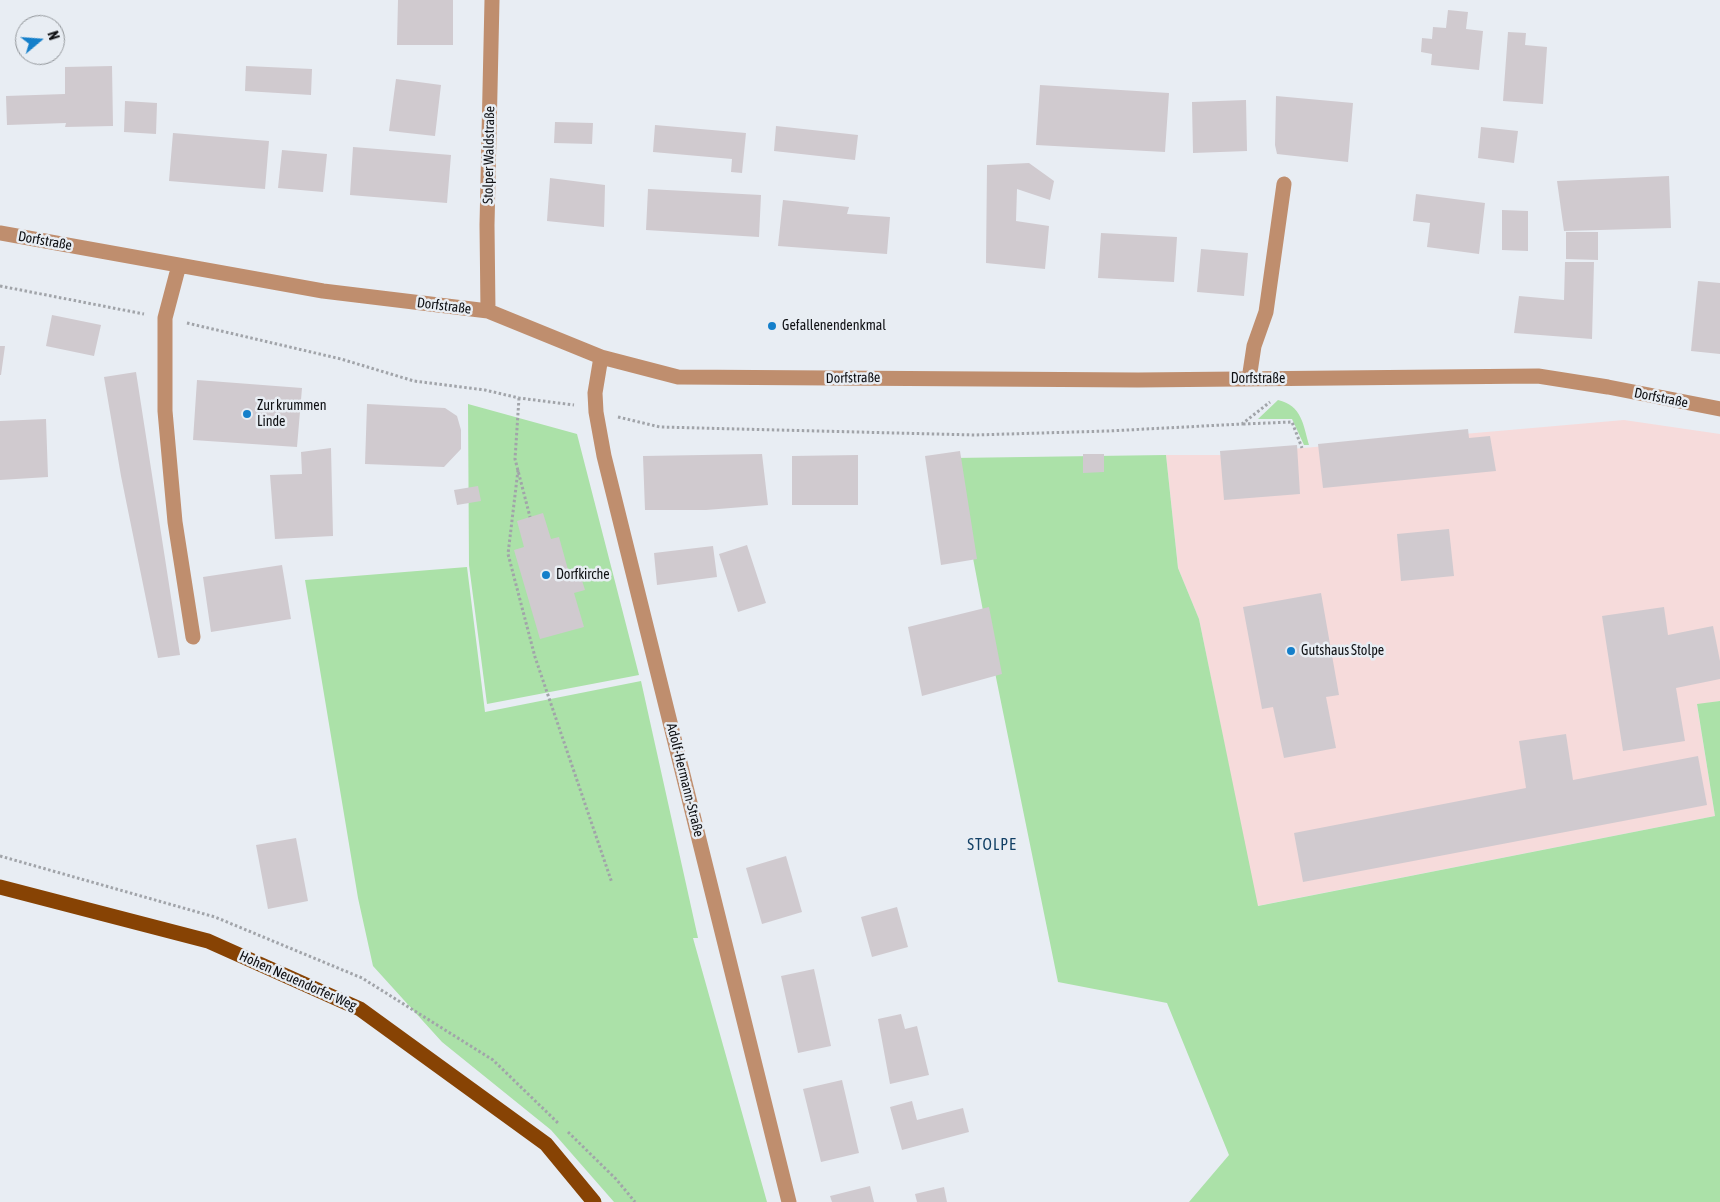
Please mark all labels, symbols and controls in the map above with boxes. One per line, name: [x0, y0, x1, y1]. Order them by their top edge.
north arrow: [15, 15, 65, 65]
text: N: [44, 29, 62, 42]
street label: Stolper Waldstraße: [480, 106, 498, 204]
street label: Dorfstraße: [17, 228, 73, 254]
street label: Dorfstraße: [416, 294, 472, 318]
place label: Gefallenendenkmal: [782, 318, 886, 334]
marker: Gefallenendenkmal: [766, 320, 778, 332]
street label: Dorfstraße: [826, 369, 880, 387]
street label: Dorfstraße: [1231, 371, 1285, 387]
street label: Dorfstraße: [1633, 385, 1689, 411]
place label: Zur krummen Linde: [257, 398, 326, 431]
marker: Zur krummen Linde: [241, 408, 253, 420]
place label: Dorfkirche: [556, 567, 610, 583]
marker: Dorfkirche: [540, 569, 552, 581]
place label: Gutshaus Stolpe: [1301, 643, 1384, 659]
marker: Gutshaus Stolpe: [1285, 645, 1297, 657]
street label: Adolf-Hermann-Straße: [663, 721, 707, 839]
district label: STOLPE: [966, 835, 1018, 855]
street label: Hohen Neuendorfer Weg: [237, 948, 359, 1014]

